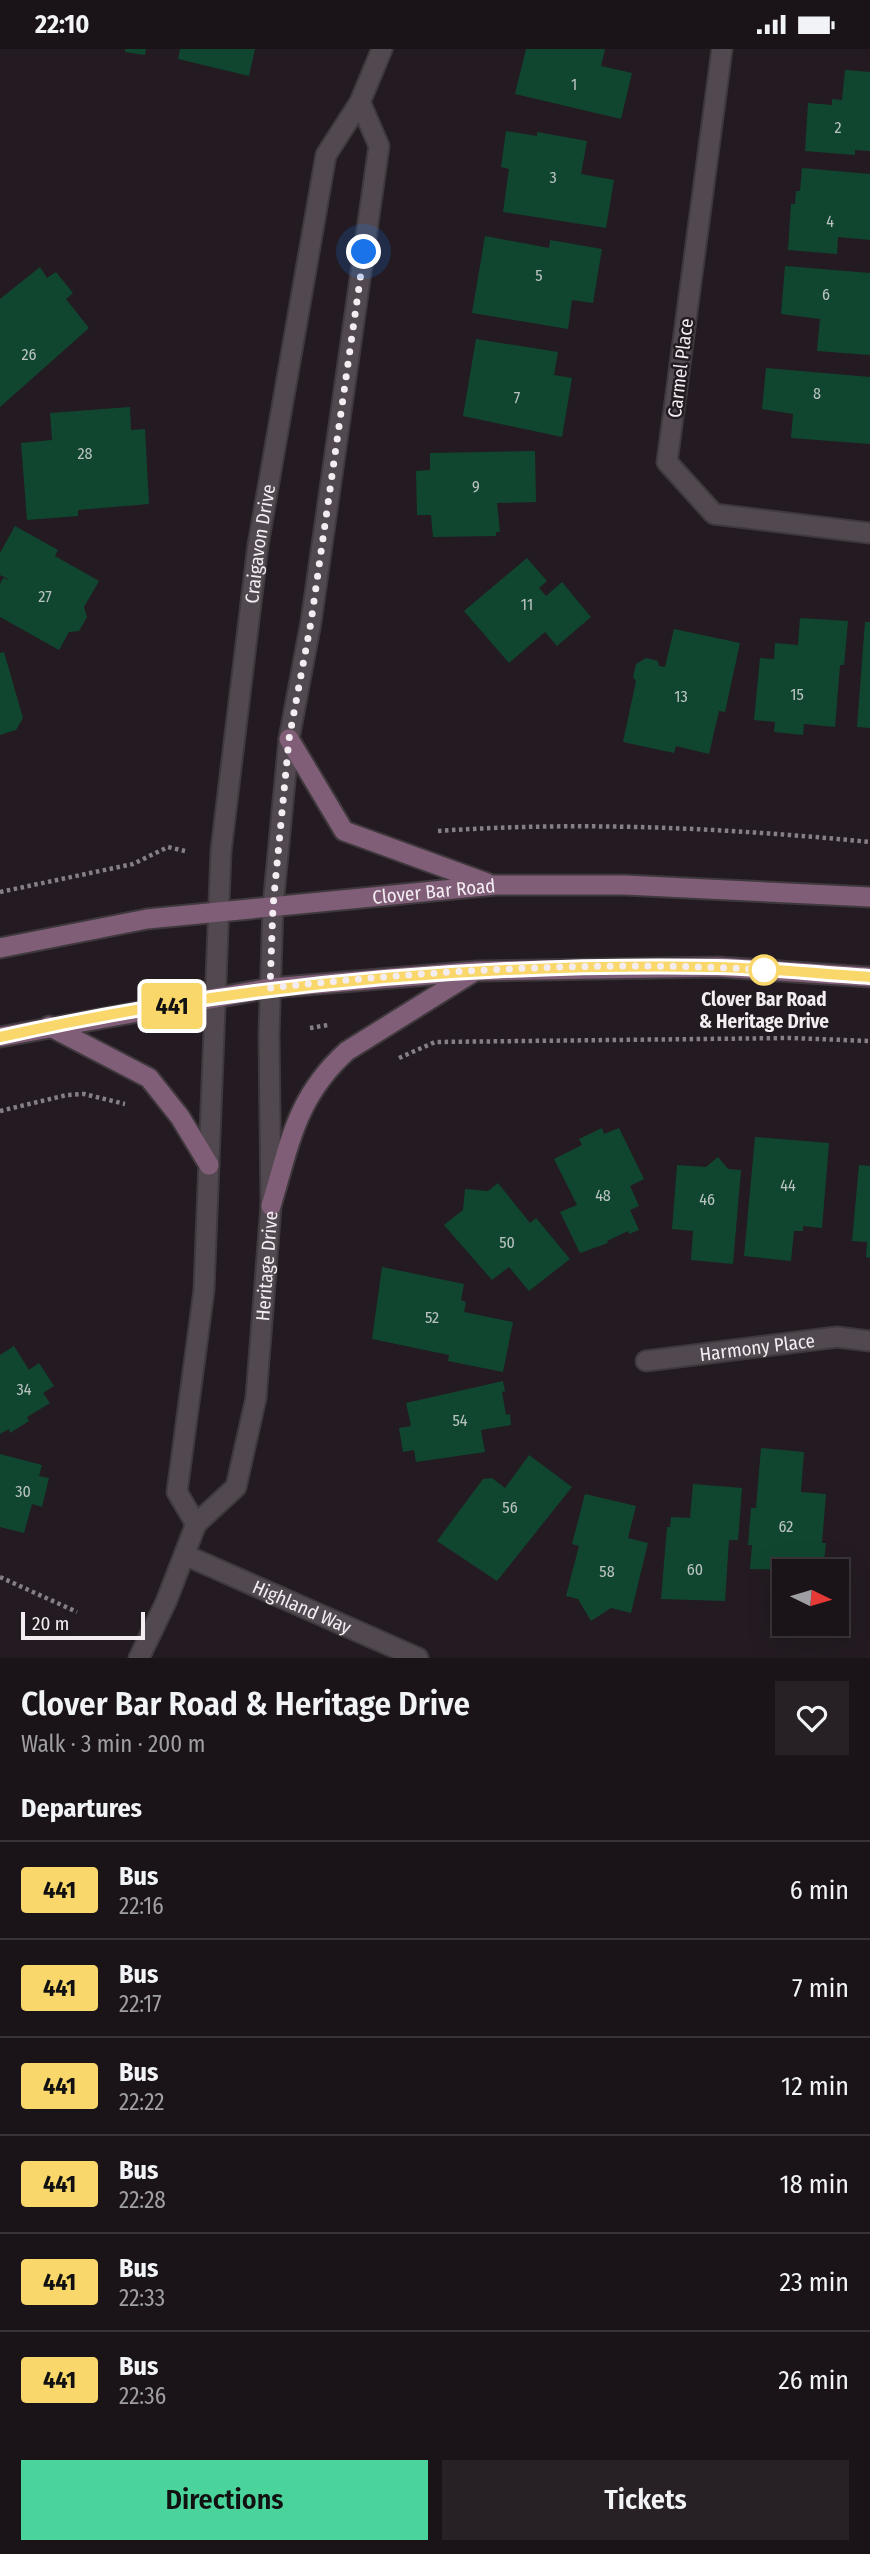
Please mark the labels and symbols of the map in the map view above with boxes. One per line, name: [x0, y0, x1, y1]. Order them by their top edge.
house number: 1: [571, 75, 577, 94]
house number: 2: [834, 118, 842, 137]
house number: 3: [549, 168, 557, 187]
house number: 4: [826, 212, 834, 231]
your location: [346, 234, 381, 269]
house number: 5: [535, 266, 543, 285]
house number: 6: [822, 285, 830, 304]
street label: Carmel Place: [663, 317, 698, 419]
house number: 26: [22, 345, 37, 364]
house number: 8: [813, 384, 821, 403]
house number: 7: [514, 388, 521, 407]
house number: 28: [77, 444, 93, 463]
house number: 9: [472, 477, 480, 496]
street label: Craigavon Drive: [240, 482, 280, 605]
house number: 27: [38, 587, 52, 606]
house number: 11: [521, 595, 533, 614]
house number: 15: [790, 685, 804, 704]
house number: 13: [674, 687, 688, 706]
street label: Clover Bar Road: [371, 874, 496, 909]
marker: Clover Bar Road & Heritage Drive: [749, 955, 779, 985]
line badge: 441: [132, 983, 212, 1029]
place label: Clover Bar Road & Heritage Drive: [699, 988, 829, 1033]
house number: 44: [780, 1176, 796, 1195]
house number: 48: [595, 1186, 611, 1205]
house number: 46: [699, 1190, 715, 1209]
street label: Heritage Drive: [251, 1210, 283, 1322]
house number: 50: [499, 1233, 515, 1252]
house number: 52: [425, 1308, 439, 1327]
street label: Harmony Place: [698, 1329, 816, 1366]
house number: 34: [17, 1380, 32, 1399]
house number: 54: [452, 1411, 468, 1430]
house number: 30: [15, 1482, 31, 1501]
house number: 56: [502, 1498, 518, 1517]
house number: 62: [779, 1517, 793, 1536]
north arrow: [772, 1559, 849, 1636]
house number: 60: [687, 1560, 703, 1579]
house number: 58: [599, 1562, 615, 1581]
street label: Highland Way: [249, 1575, 355, 1639]
scale bar: [21, 1609, 145, 1641]

